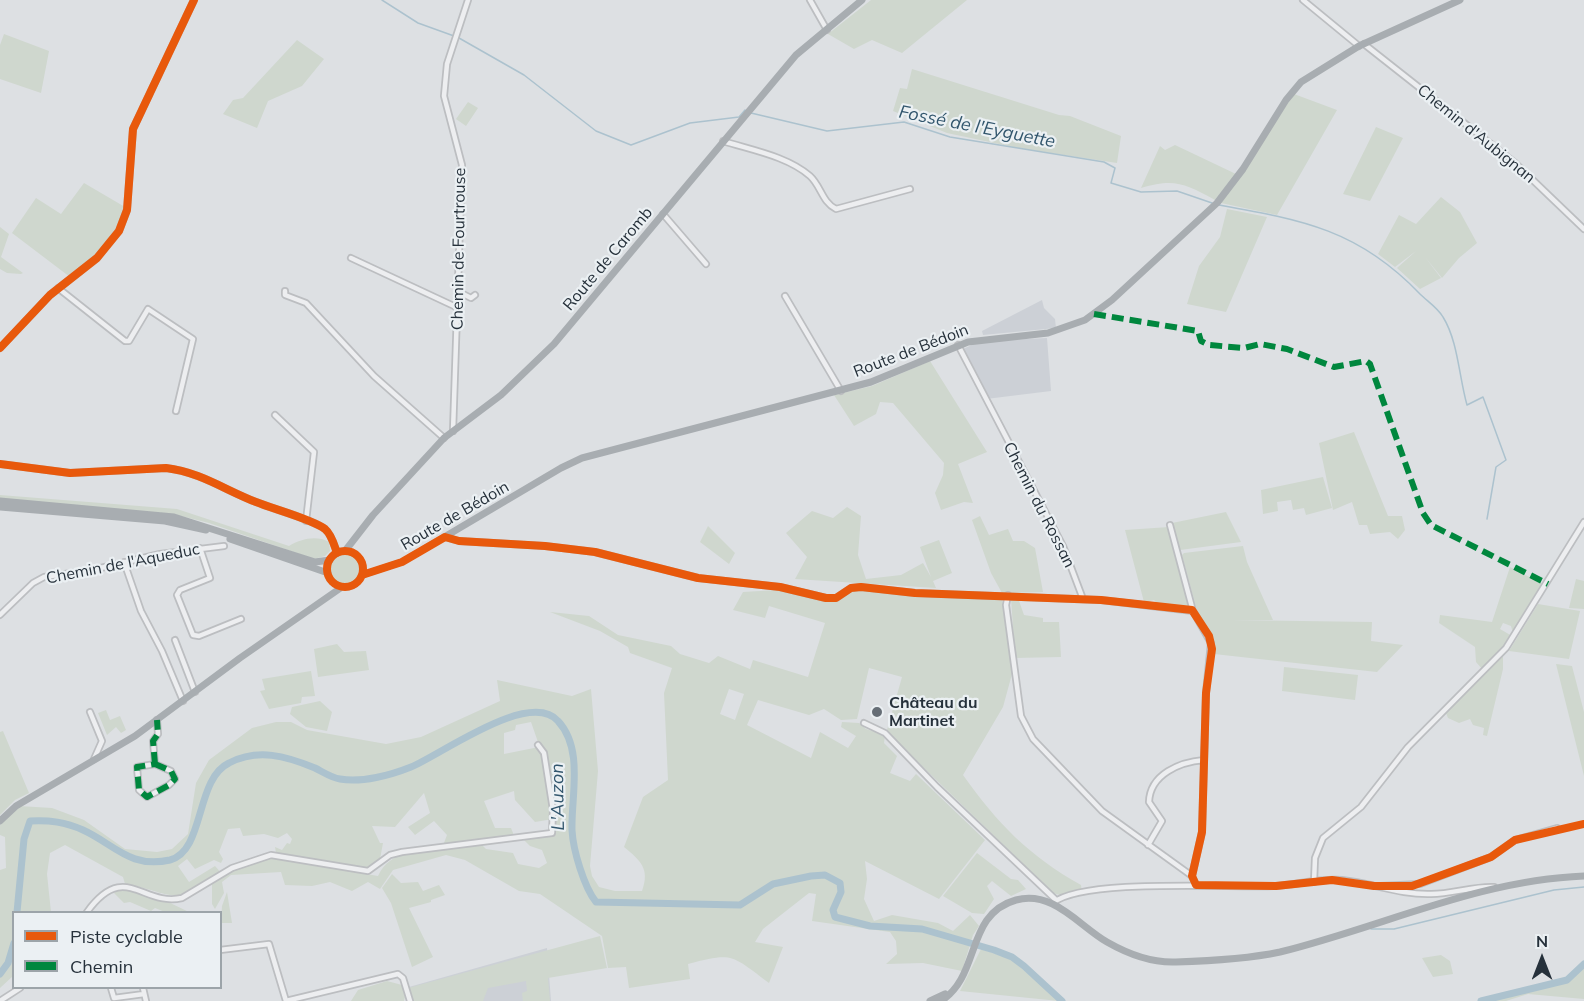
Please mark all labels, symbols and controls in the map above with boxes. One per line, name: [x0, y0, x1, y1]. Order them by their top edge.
street label: Chemin d'Aubignan: [1413, 81, 1539, 187]
water label: Fossé de l'Eyguette: [897, 101, 1057, 153]
street label: Chemin de Fourtrouse: [448, 168, 470, 330]
street label: Route de Caromb: [559, 203, 657, 315]
street label: Route de Bédoin: [851, 320, 971, 382]
street label: Chemin du Rossan: [999, 439, 1079, 571]
street label: Route de Bédoin: [398, 477, 512, 555]
street label: Chemin de l'Aqueduc: [44, 540, 202, 588]
place label: Château du Martinet: [889, 693, 978, 731]
marker: Château du Martinet: [870, 705, 884, 719]
water label: L'Auzon: [547, 763, 569, 831]
legend: [12, 911, 222, 989]
text: Piste cyclable: [70, 925, 183, 948]
north arrow: [1512, 929, 1572, 989]
text: N: [1536, 931, 1548, 951]
text: Chemin: [70, 955, 133, 978]

